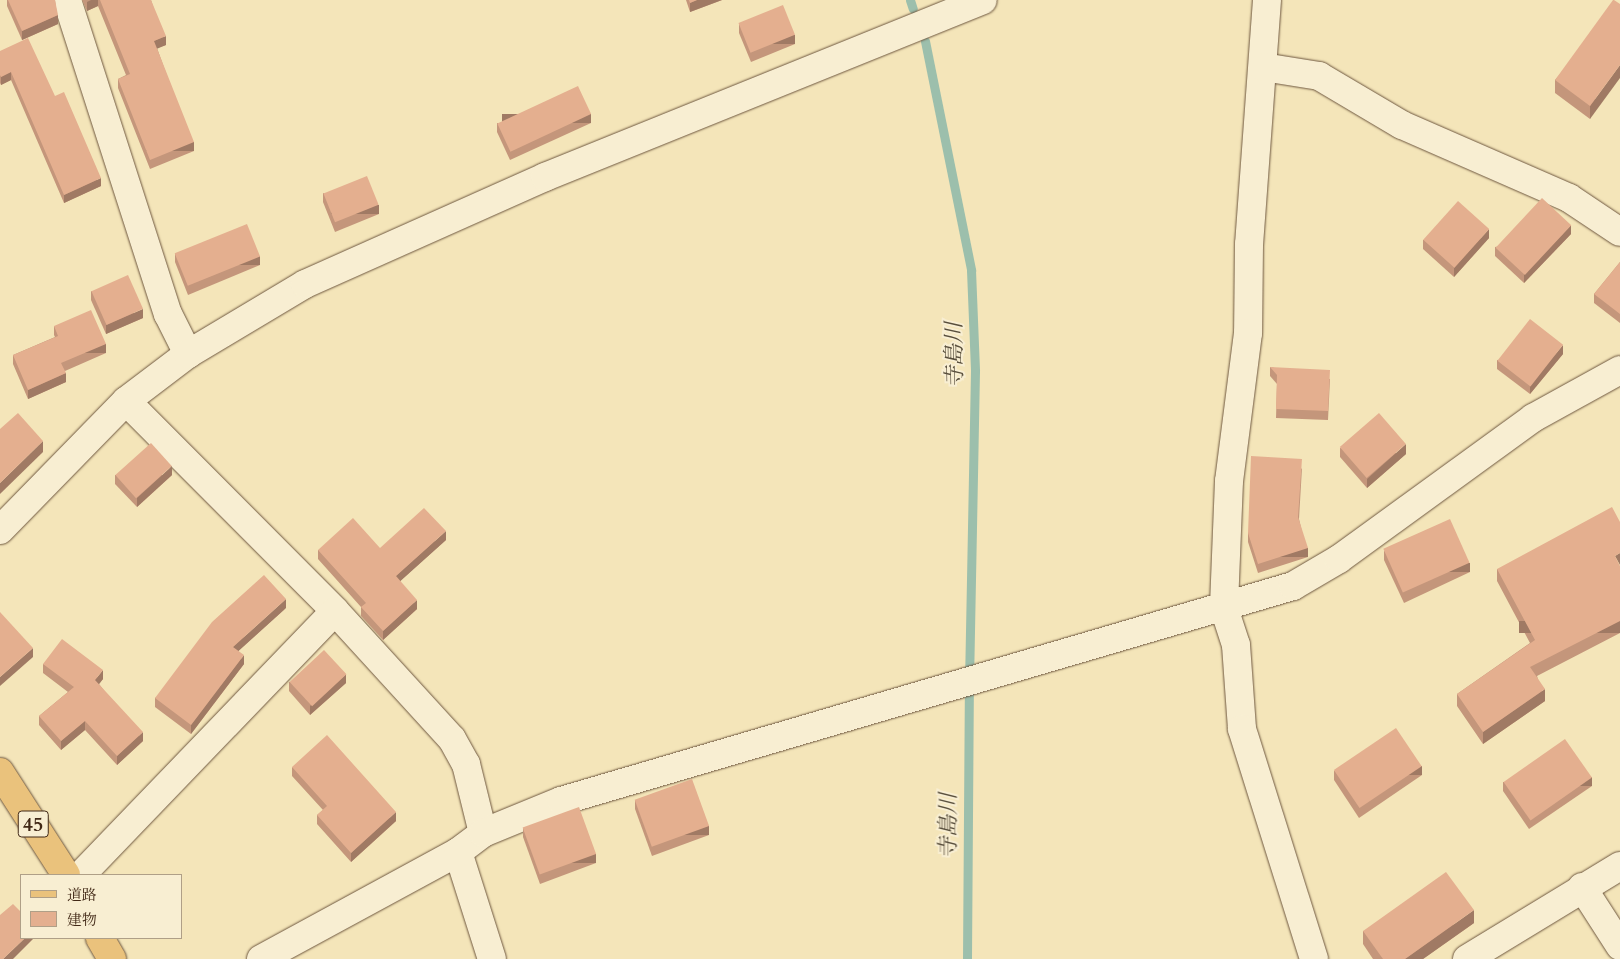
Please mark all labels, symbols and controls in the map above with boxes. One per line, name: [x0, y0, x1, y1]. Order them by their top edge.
water label: 寺島川: [941, 322, 969, 388]
water label: 寺島川: [936, 793, 962, 859]
road number: 45: [17, 806, 49, 842]
legend: [20, 874, 182, 939]
text: 道路: [67, 885, 97, 905]
text: 建物: [67, 910, 97, 930]

